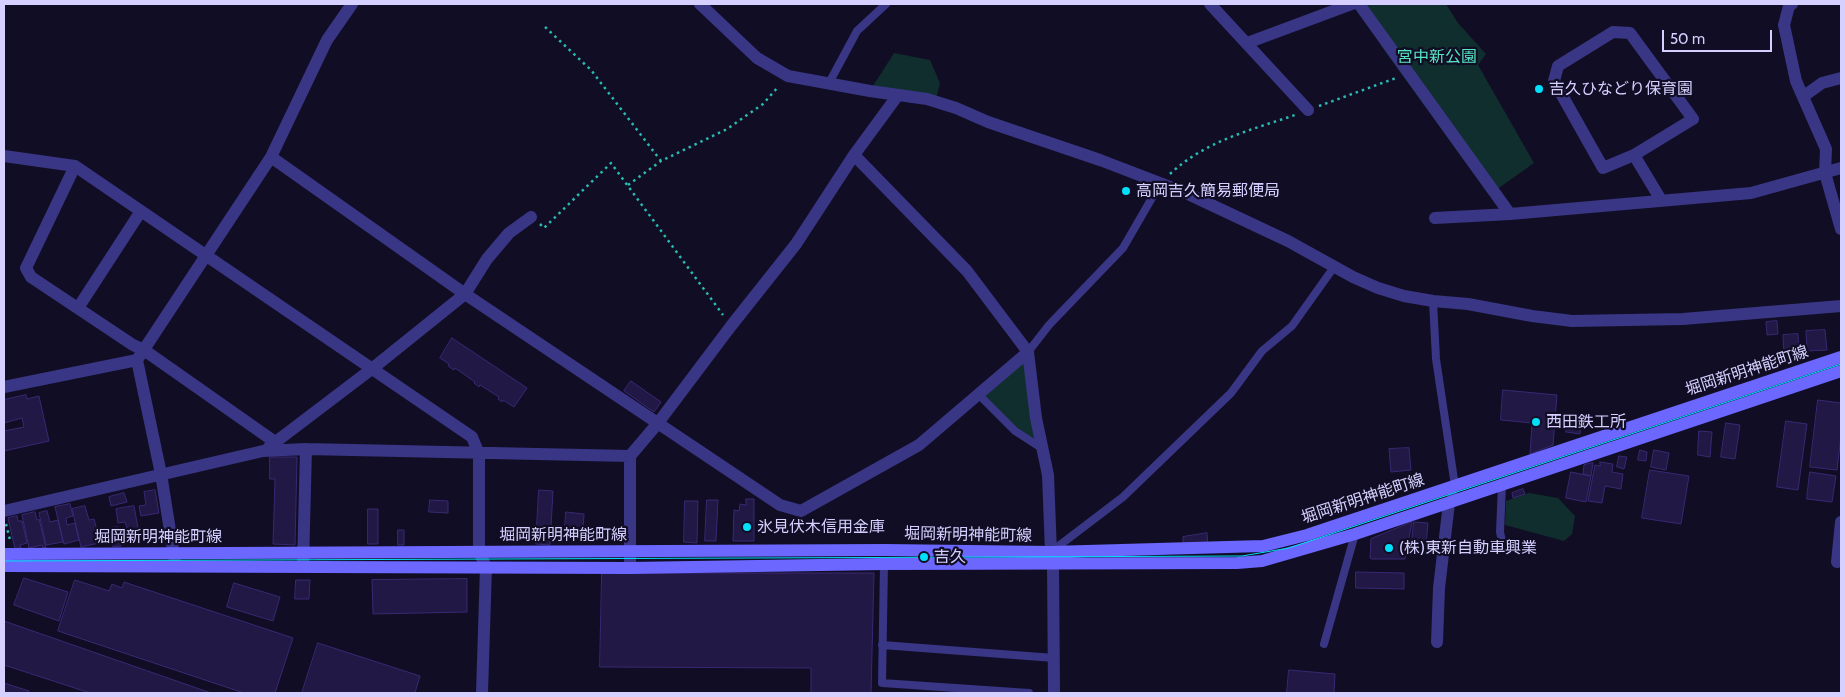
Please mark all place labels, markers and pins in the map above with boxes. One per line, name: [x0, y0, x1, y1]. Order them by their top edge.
place label: 吉久ひなどり保育園: [1549, 79, 1693, 99]
marker: 吉久ひなどり保育園: [1533, 83, 1545, 95]
place label: 高岡吉久簡易郵便局: [1136, 181, 1280, 201]
marker: 高岡吉久簡易郵便局: [1120, 185, 1132, 197]
place label: 西田鉄工所: [1546, 412, 1626, 432]
marker: 西田鉄工所: [1530, 416, 1542, 428]
place label: 氷見伏木信用金庫: [757, 517, 885, 537]
marker: 氷見伏木信用金庫: [741, 521, 753, 533]
place label: (株)東新自動車興業: [1399, 538, 1537, 558]
marker: (株)東新自動車興業: [1383, 542, 1395, 554]
place label: 吉久: [934, 547, 966, 567]
marker: 吉久: [918, 551, 930, 563]

